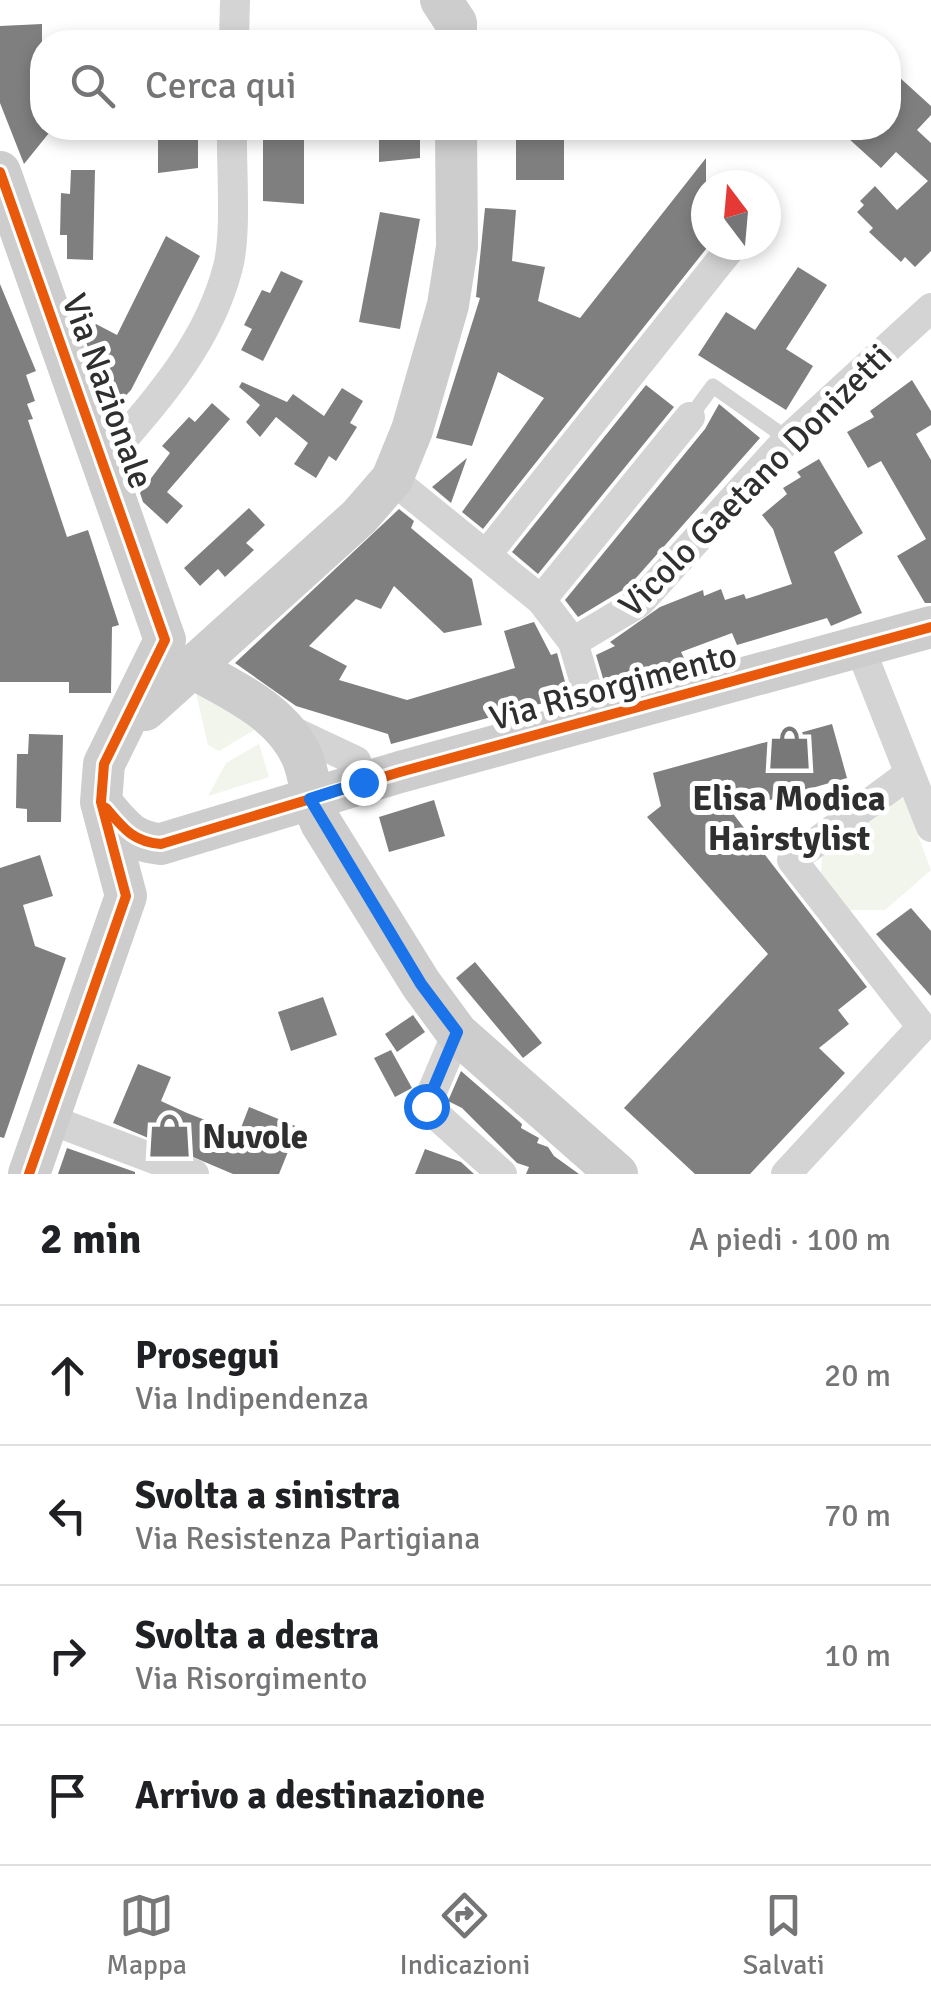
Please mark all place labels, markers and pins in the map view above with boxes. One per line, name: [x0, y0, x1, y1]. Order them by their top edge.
shop icon: Elisa Modica Hairstylist: [765, 724, 813, 772]
place label: Elisa Modica Hairstylist: [692, 777, 886, 860]
shop icon: Nuvole: [145, 1112, 193, 1160]
place label: Nuvole: [202, 1115, 308, 1158]

